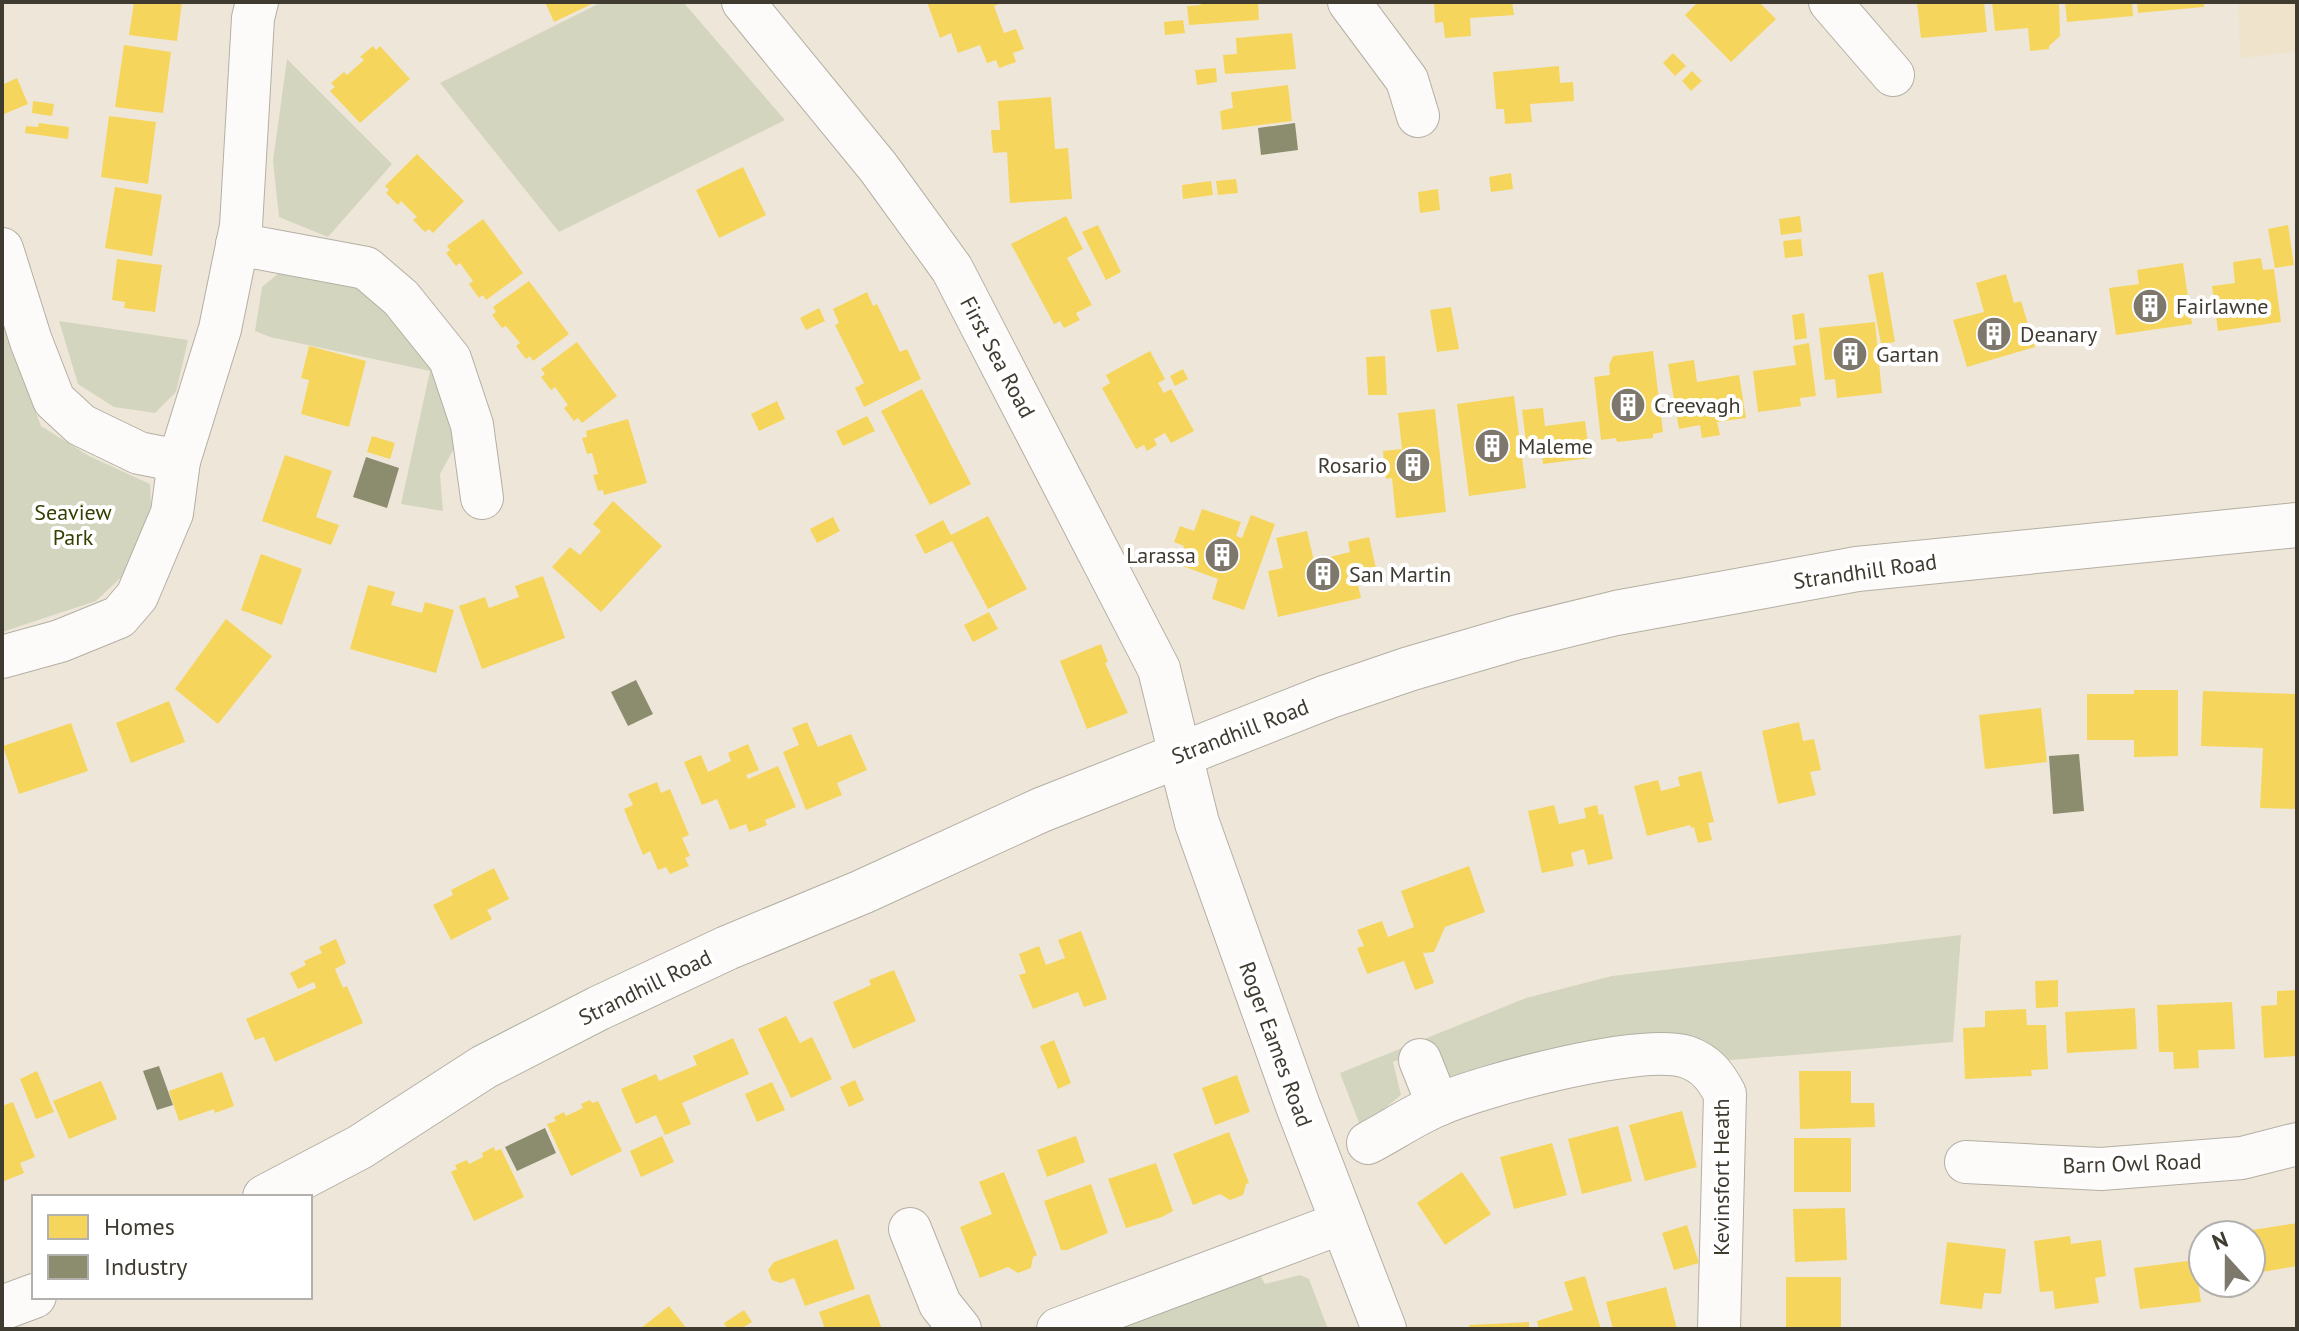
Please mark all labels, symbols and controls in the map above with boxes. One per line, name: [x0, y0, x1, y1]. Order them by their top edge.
building icon: Fairlawne: [2131, 287, 2169, 325]
street label: First Sea Road: [954, 291, 1042, 423]
place label: Fairlawne: [2176, 292, 2268, 320]
building icon: Deanary: [1975, 315, 2013, 353]
place label: Deanary: [2020, 320, 2098, 348]
building icon: Gartan: [1831, 335, 1869, 373]
place label: Gartan: [1876, 340, 1939, 368]
building icon: Creevagh: [1609, 386, 1647, 424]
place label: Creevagh: [1654, 391, 1741, 419]
building icon: Maleme: [1473, 427, 1511, 465]
place label: Maleme: [1518, 432, 1593, 460]
building icon: Rosario: [1394, 446, 1432, 484]
place label: Rosario: [1318, 451, 1387, 479]
park label: Seaview Park: [34, 498, 112, 551]
building icon: Larassa: [1203, 536, 1241, 574]
place label: Larassa: [1126, 541, 1196, 569]
street label: Strandhill Road: [1791, 547, 1939, 595]
building icon: San Martin: [1304, 555, 1342, 593]
place label: San Martin: [1349, 560, 1451, 588]
street label: Strandhill Road: [1167, 692, 1313, 770]
street label: Strandhill Road: [574, 943, 716, 1031]
street label: Roger Eames Road: [1233, 958, 1319, 1130]
street label: Kevinsfort Heath: [1707, 1098, 1735, 1256]
street label: Barn Owl Road: [2062, 1147, 2202, 1179]
legend: [32, 1195, 312, 1299]
text: Homes: [104, 1211, 175, 1242]
north arrow: [2187, 1219, 2267, 1299]
text: N: [2208, 1225, 2232, 1256]
text: Industry: [104, 1251, 188, 1282]

